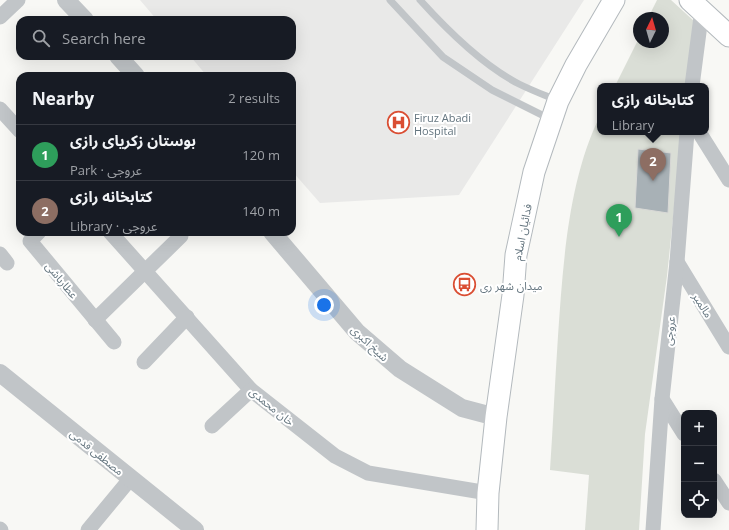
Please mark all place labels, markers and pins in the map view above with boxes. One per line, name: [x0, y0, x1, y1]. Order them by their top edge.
hospital icon: Firuz Abadi Hospital: [385, 110, 411, 136]
place label: Firuz Abadi Hospital: [414, 110, 471, 138]
pin: 2: [640, 148, 666, 181]
pin: 1: [606, 204, 632, 237]
bus stop icon: میدان شهر ری: [452, 272, 478, 298]
place label: میدان شهر ری: [480, 278, 543, 293]

